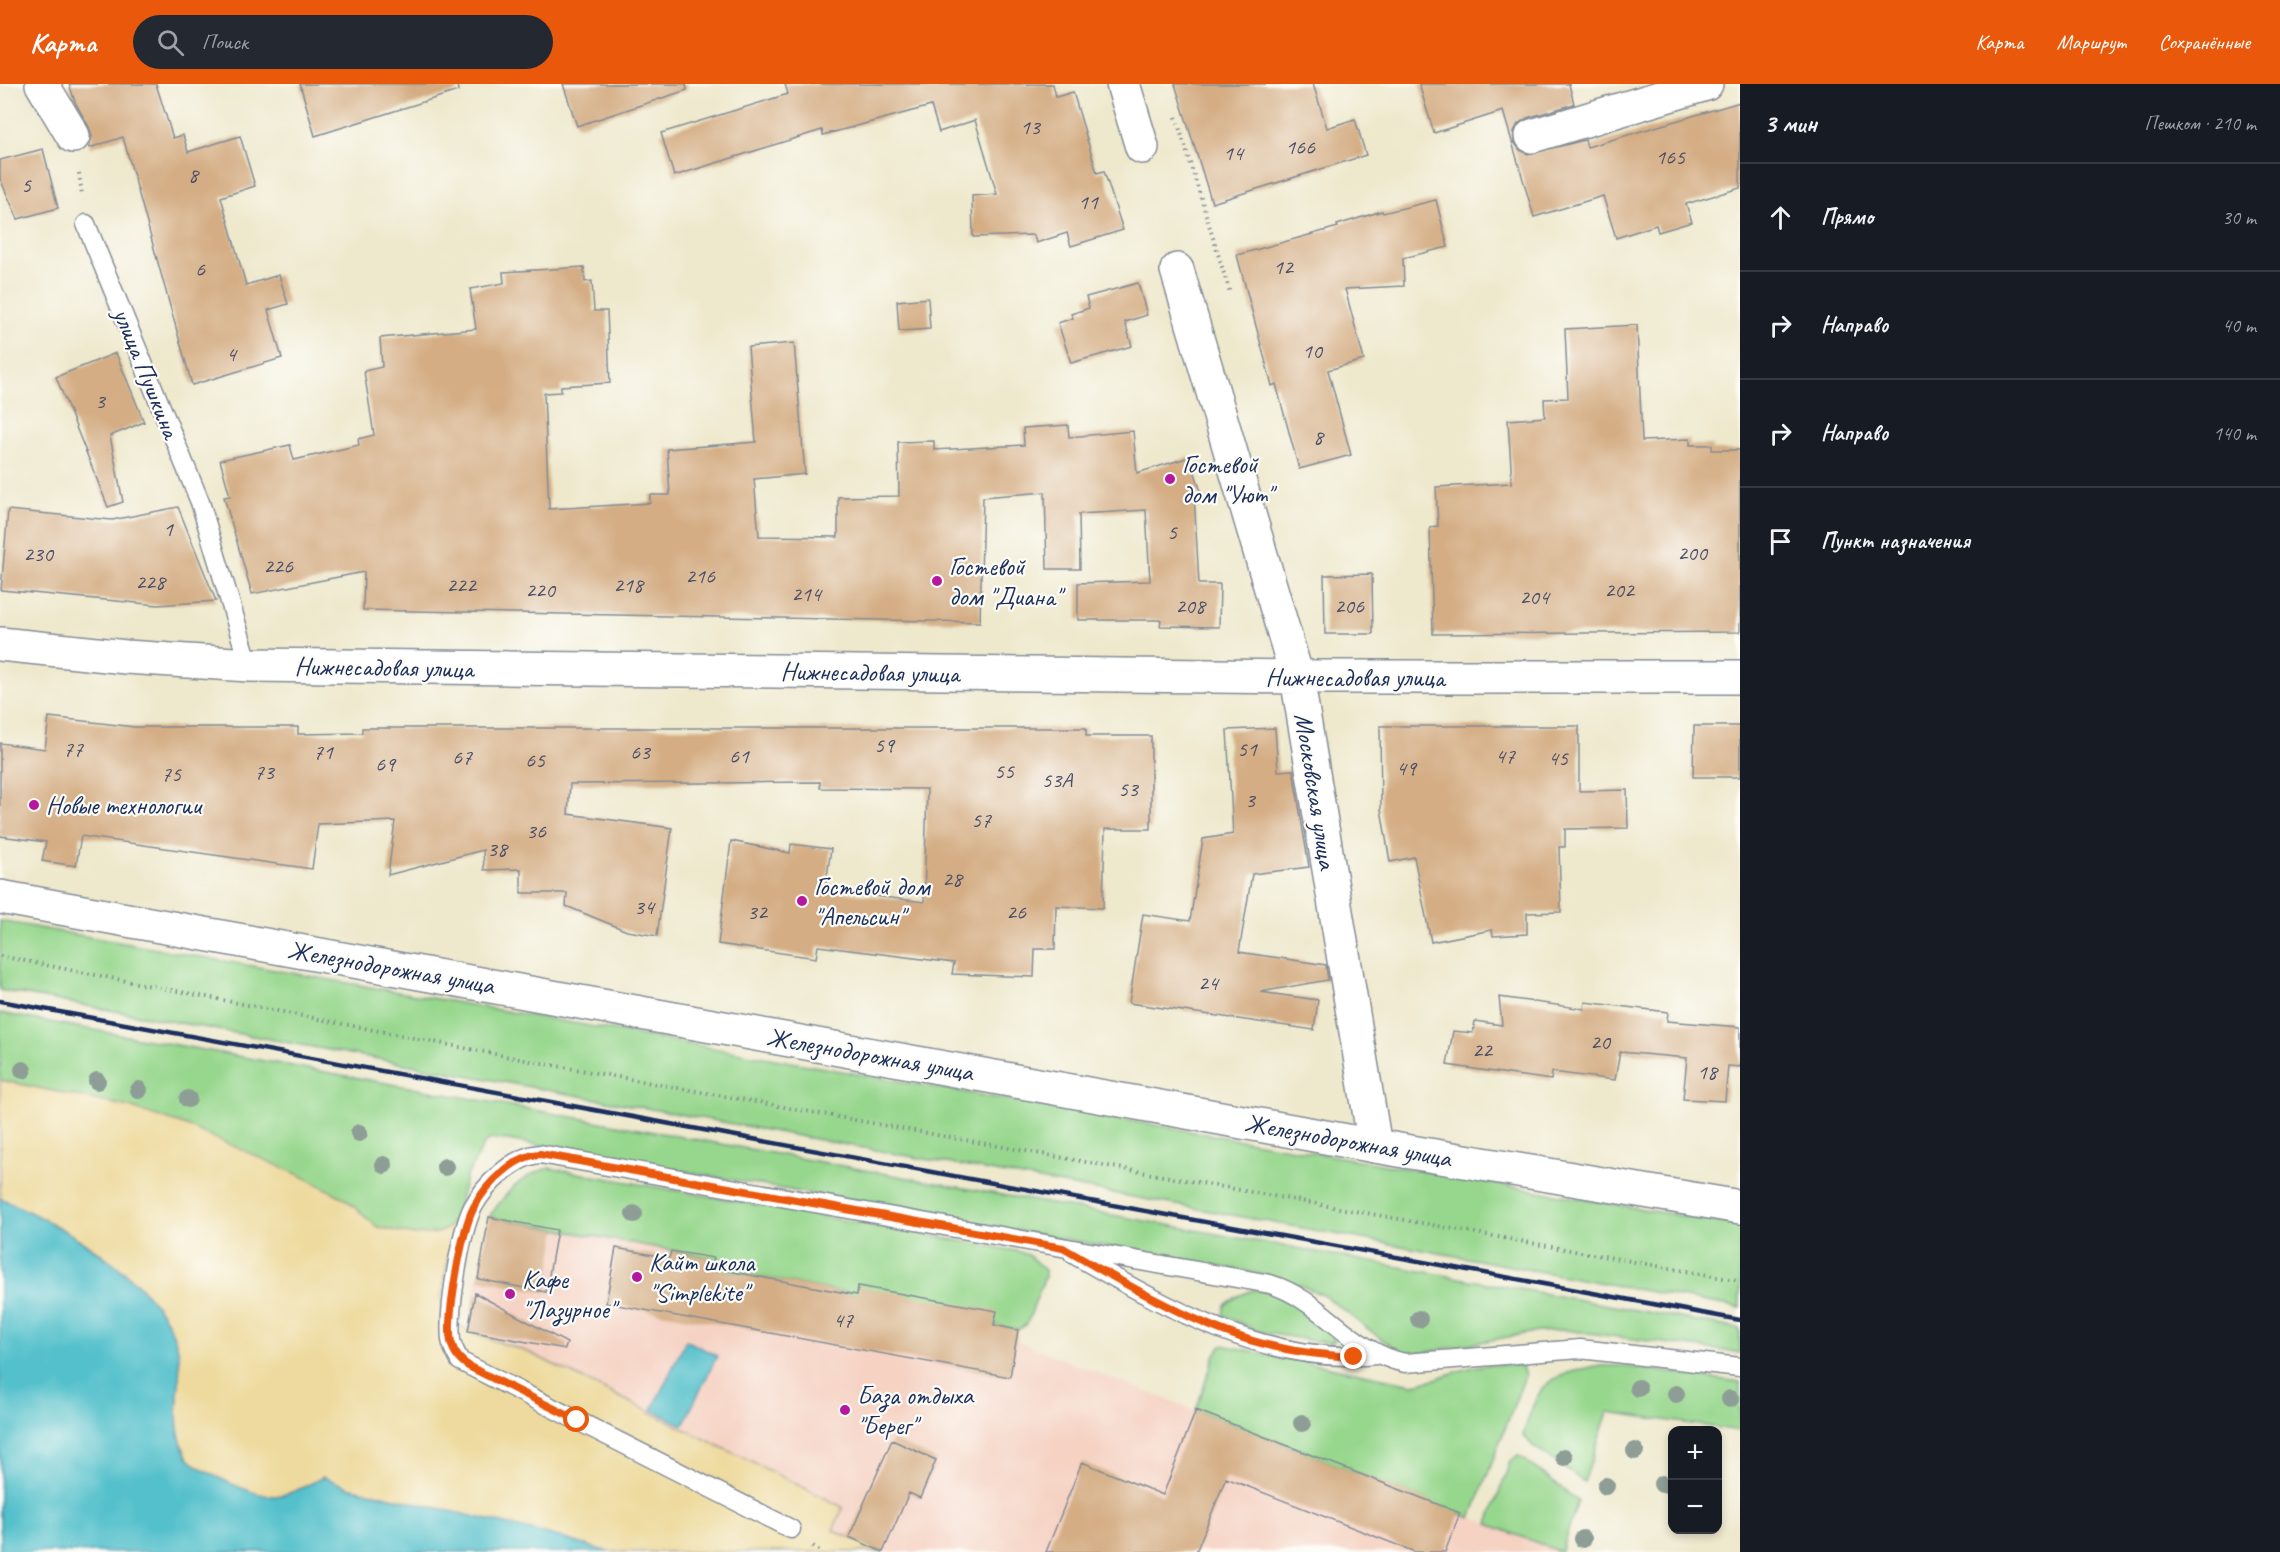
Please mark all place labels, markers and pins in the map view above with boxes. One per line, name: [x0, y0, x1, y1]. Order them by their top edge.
place label: Гостевой дом "Уют": [1182, 448, 1277, 511]
marker: Гостевой дом "Уют": [1163, 472, 1177, 486]
place label: Гостевой дом "Диана": [949, 550, 1066, 613]
marker: Гостевой дом "Диана": [930, 574, 944, 588]
place label: Новые технологии: [46, 789, 204, 822]
marker: Новые технологии: [27, 798, 41, 812]
place label: Гостевой дом "Апельсин": [814, 870, 931, 933]
marker: Гостевой дом "Апельсин": [795, 894, 809, 908]
place label: Кайт школа "Simplekite": [649, 1246, 756, 1309]
place label: Кафе "Лазурное": [522, 1263, 620, 1327]
marker: Кайт школа "Simplekite": [630, 1270, 644, 1284]
marker: Кафе "Лазурное": [503, 1287, 517, 1301]
place label: База отдыха "Берег": [857, 1379, 975, 1442]
marker: База отдыха "Берег": [838, 1403, 852, 1417]

